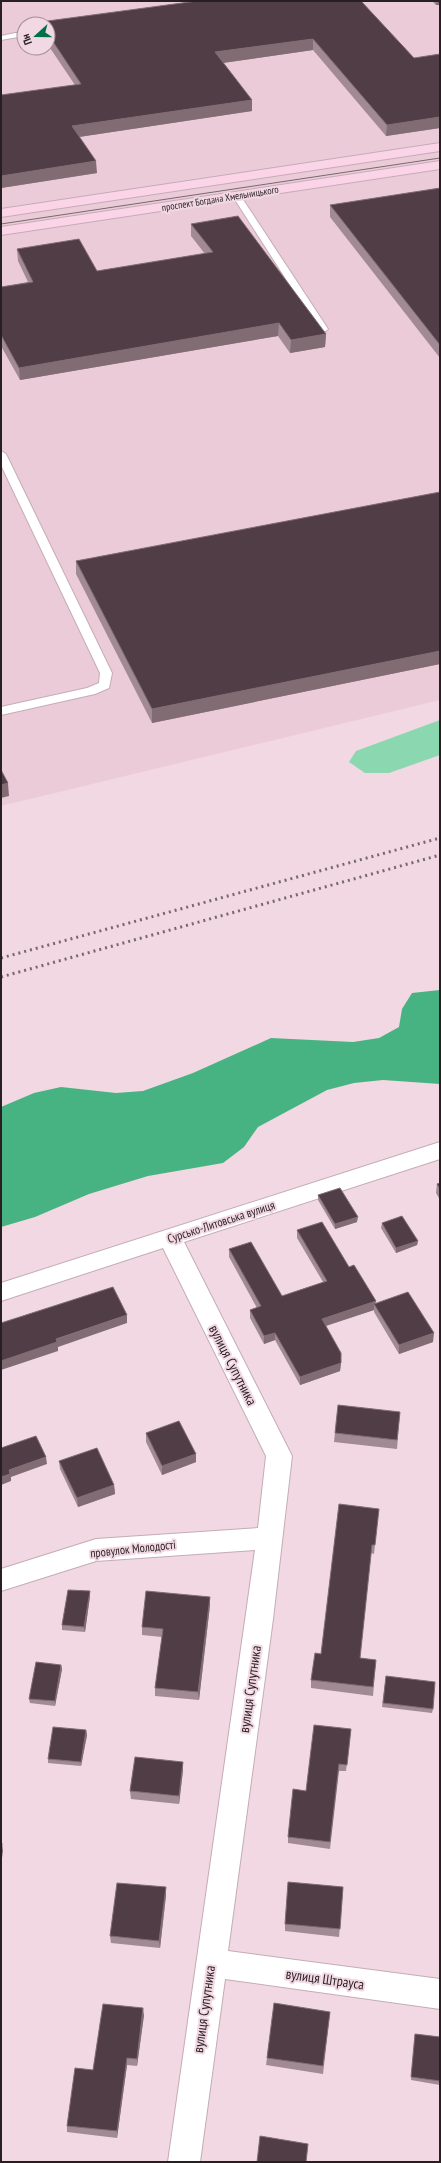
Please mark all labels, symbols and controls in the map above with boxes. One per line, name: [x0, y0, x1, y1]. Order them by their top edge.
north arrow: [16, 16, 56, 56]
text: Пн: [18, 32, 35, 47]
street label: проспект Богдана Хмельницького: [161, 183, 280, 214]
street label: Сурсько-Литовська вулиця: [165, 1197, 277, 1246]
street label: вулиця Супутника: [205, 1322, 261, 1408]
street label: провулок Молодості: [89, 1537, 176, 1560]
street label: вулиця Супутника: [235, 1644, 265, 1734]
street label: вулиця Супутника: [189, 1964, 219, 2054]
street label: вулиця Штрауса: [285, 1965, 365, 1993]

